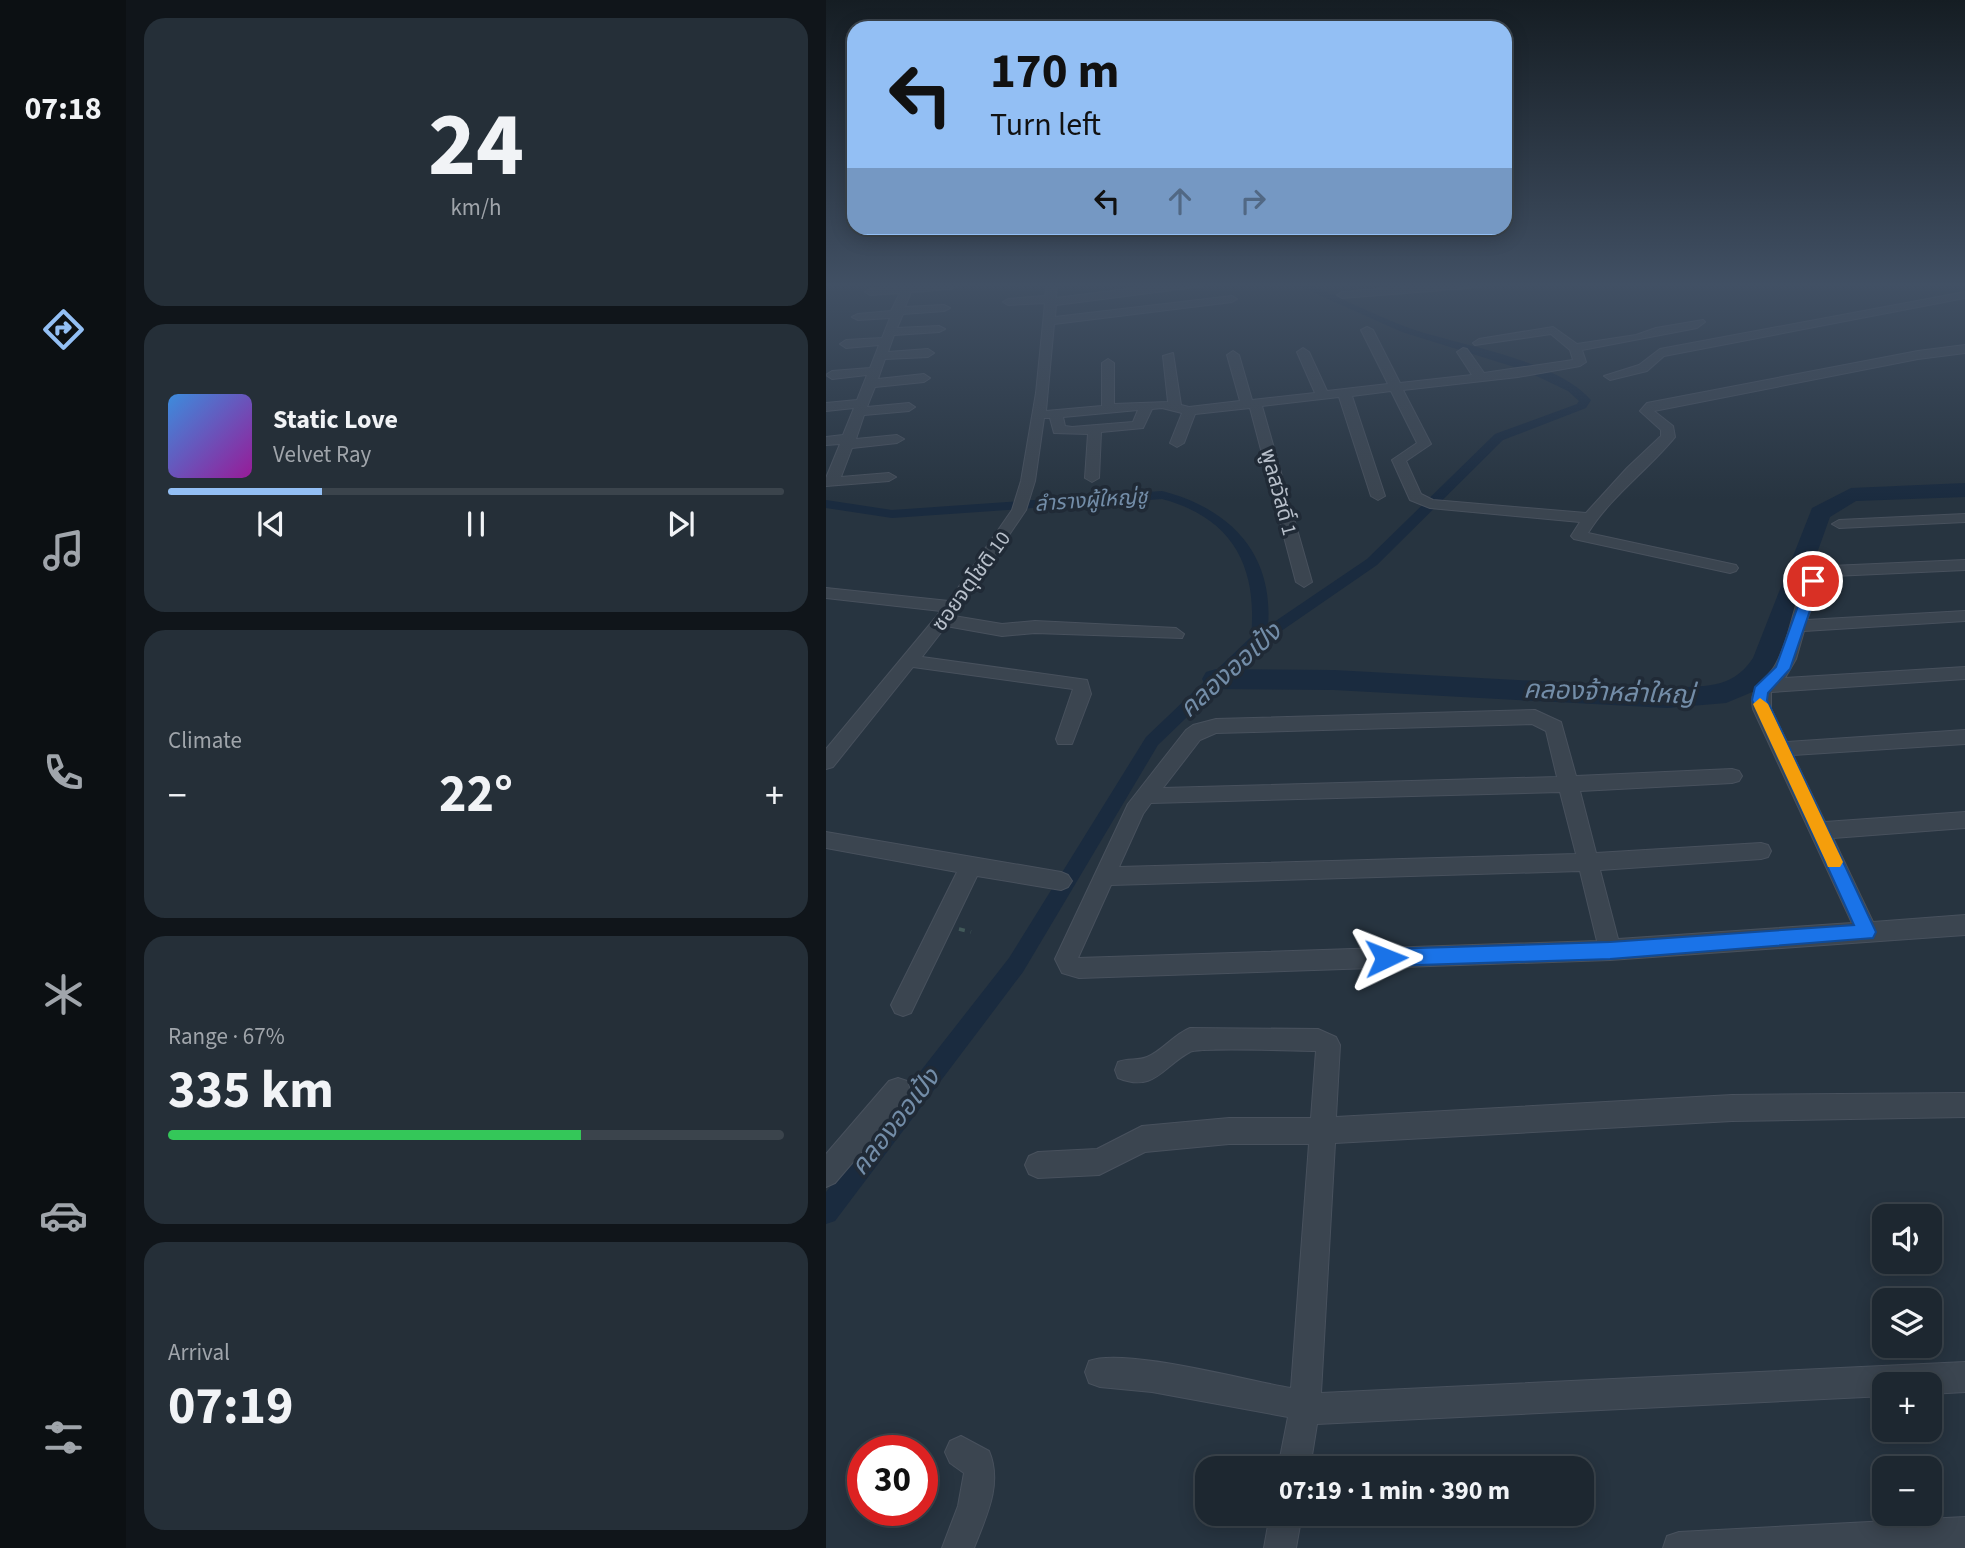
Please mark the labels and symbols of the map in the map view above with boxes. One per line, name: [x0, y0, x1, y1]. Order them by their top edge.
street label: พูลสวัสดิ์ 1: [1253, 445, 1305, 539]
water label: ลำรางผู้ใหญ่ชู: [1033, 481, 1150, 519]
street label: ซอยจตุโชติ 10: [924, 525, 1018, 637]
pin: [1783, 551, 1843, 611]
water label: คลองออเป้ง: [1171, 613, 1290, 726]
water label: คลองจ้าหล่าใหญ่: [1523, 671, 1699, 714]
position arrow: [1349, 921, 1423, 995]
water label: คลองออเป้ง: [841, 1060, 949, 1183]
speed limit sign: 30: [847, 1435, 938, 1526]

